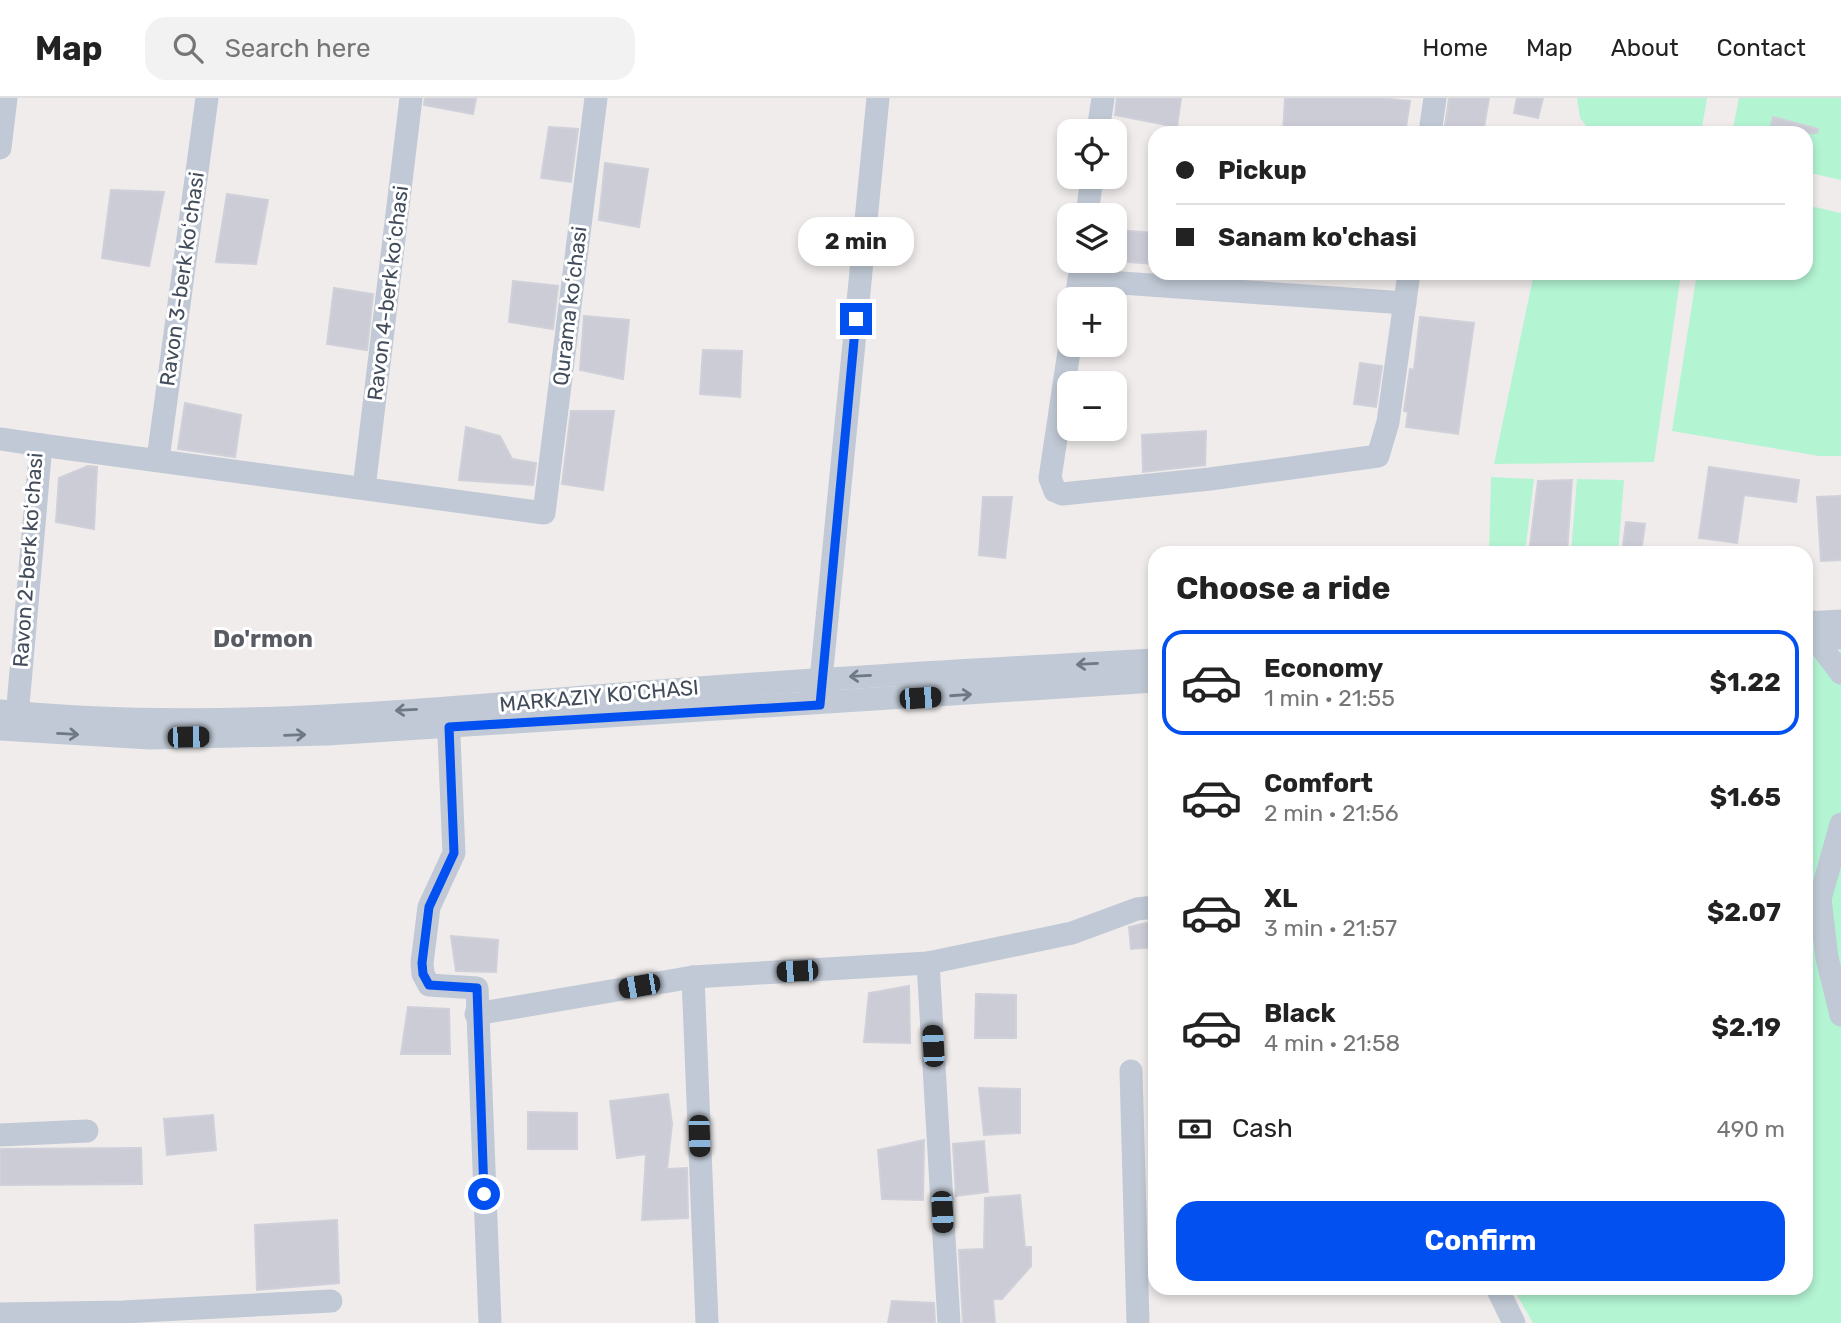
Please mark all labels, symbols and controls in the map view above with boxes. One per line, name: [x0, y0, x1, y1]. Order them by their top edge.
search box: [145, 17, 635, 80]
text: Map: [35, 29, 103, 68]
icon: search: [169, 29, 207, 67]
text: Search here: [225, 33, 370, 64]
text: Home: [1422, 34, 1488, 62]
text: Map: [1526, 34, 1573, 62]
text: About: [1611, 34, 1679, 62]
text: Contact: [1717, 34, 1806, 62]
map controls: [1057, 119, 1127, 441]
button: locate: [1057, 119, 1127, 189]
text: Pickup: [1218, 155, 1307, 186]
street label: Ravon 3-berk koʻchasi: [154, 170, 209, 388]
street label: Ravon 4-berk koʻchasi: [362, 184, 413, 402]
button: layers: [1057, 203, 1127, 273]
callout: 2 min: [798, 218, 914, 266]
text: Sanam ko'chasi: [1218, 222, 1417, 253]
street label: Qurama koʻchasi: [547, 225, 592, 387]
text: 2 min: [825, 227, 887, 255]
button: +: [1057, 287, 1127, 357]
route end: [840, 303, 872, 335]
button: −: [1057, 371, 1127, 441]
street label: Ravon 2-berk koʻchasi: [8, 452, 47, 668]
text: Choose a ride: [1176, 569, 1390, 607]
district label: Do'rmon: [213, 625, 313, 653]
icon: car: [1180, 651, 1243, 714]
text: Economy: [1264, 653, 1383, 684]
one-way arrow: [1076, 657, 1099, 670]
text: $1.22: [1710, 667, 1781, 698]
one-way arrow: [849, 670, 871, 683]
street label: MARKAZIY KO'CHASI: [498, 674, 700, 717]
text: 1 min · 21:55: [1264, 684, 1395, 712]
car: [899, 686, 942, 710]
one-way arrow: [950, 688, 972, 701]
one-way arrow: [395, 704, 418, 717]
car: [167, 726, 210, 748]
one-way arrow: [56, 728, 79, 741]
one-way arrow: [284, 729, 307, 742]
icon: car: [1180, 766, 1243, 829]
text: Comfort: [1264, 768, 1373, 799]
text: $1.65: [1710, 782, 1781, 813]
text: 2 min · 21:56: [1264, 799, 1399, 827]
icon: car: [1180, 881, 1243, 944]
text: XL: [1264, 883, 1297, 914]
text: $2.07: [1707, 897, 1781, 928]
text: 3 min · 21:57: [1264, 914, 1397, 942]
car: [776, 959, 819, 983]
car: [617, 972, 662, 1000]
icon: car: [1180, 996, 1243, 1059]
text: Black: [1264, 998, 1336, 1029]
text: $2.19: [1711, 1012, 1781, 1043]
car: [922, 1024, 945, 1068]
text: 4 min · 21:58: [1264, 1029, 1400, 1057]
icon: cash: [1176, 1110, 1214, 1148]
text: Cash: [1232, 1113, 1293, 1144]
car: [688, 1115, 711, 1157]
text: 490 m: [1717, 1115, 1785, 1143]
route start: [468, 1178, 500, 1210]
car: [931, 1190, 954, 1234]
button: Confirm: [1176, 1201, 1785, 1281]

